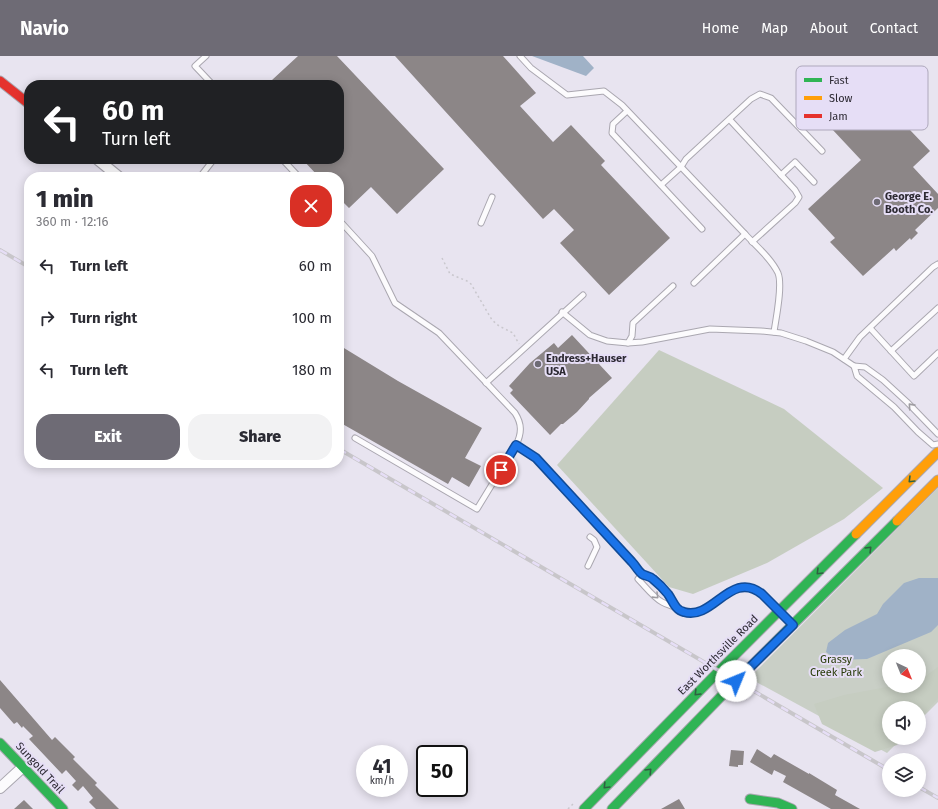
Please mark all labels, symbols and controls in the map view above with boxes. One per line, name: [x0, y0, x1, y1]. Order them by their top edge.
text: Navio: [20, 17, 69, 40]
text: Home: [702, 20, 739, 37]
text: Map: [761, 20, 788, 37]
text: About: [810, 20, 848, 37]
text: Contact: [870, 20, 918, 37]
legend: [796, 66, 928, 130]
text: Fast: [829, 74, 849, 87]
text: Slow: [829, 92, 853, 105]
text: 60 m: [102, 94, 164, 127]
icon: left: [36, 96, 88, 148]
text: Jam: [829, 110, 848, 123]
text: Turn left: [102, 128, 171, 150]
text: 1 min: [36, 185, 94, 213]
button: close: [290, 185, 332, 227]
place label: George E. Booth Co.: [885, 190, 933, 216]
marker: George E. Booth Co.: [872, 197, 882, 207]
text: 360 m · 12:16: [36, 214, 109, 229]
icon: left: [36, 255, 58, 277]
text: Turn left: [70, 257, 128, 275]
text: 60 m: [299, 257, 332, 275]
icon: right: [36, 307, 58, 329]
text: Turn right: [70, 309, 137, 327]
text: 100 m: [292, 309, 332, 327]
place label: Endress+Hauser USA: [546, 352, 627, 378]
icon: left: [36, 359, 58, 381]
marker: Endress+Hauser USA: [533, 359, 543, 369]
text: Turn left: [70, 361, 128, 379]
text: 180 m: [292, 361, 332, 379]
one-way arrow: [909, 404, 916, 411]
button: Exit: [36, 414, 180, 460]
button: Share: [188, 414, 332, 460]
pin: [484, 453, 518, 487]
icon: arrive: [490, 459, 512, 481]
one-way arrow: [908, 475, 915, 483]
one-way arrow: [864, 547, 872, 554]
one-way arrow: [816, 567, 824, 575]
one-way arrow: [651, 591, 659, 599]
street label: East Worthsville Road: [675, 612, 761, 698]
north arrow: [882, 649, 926, 693]
map controls: [882, 649, 926, 797]
park label: Grassy Creek Park: [810, 653, 862, 679]
position arrow: [715, 660, 757, 702]
one-way arrow: [694, 688, 702, 696]
button: sound: [882, 701, 926, 745]
street label: Sungold Trail: [13, 740, 67, 796]
speed limit sign: 50: [416, 745, 468, 797]
button: layers: [882, 753, 926, 797]
text: 41: [372, 754, 392, 778]
one-way arrow: [644, 768, 652, 776]
text: km/h: [370, 775, 394, 787]
one-way arrow: [603, 781, 611, 789]

